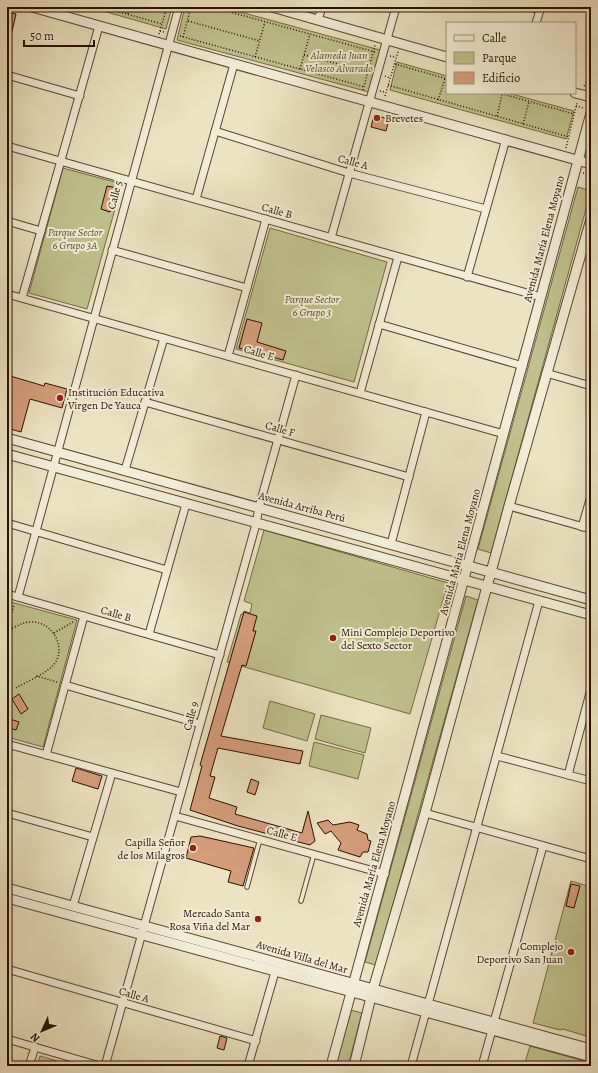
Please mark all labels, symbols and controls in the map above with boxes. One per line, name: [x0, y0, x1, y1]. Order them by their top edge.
scale bar: [24, 22, 94, 48]
legend: [446, 22, 576, 94]
text: 50 m: [30, 28, 54, 44]
text: Calle: [482, 30, 506, 46]
park label: Alameda Juan Velasco Alvarado: [305, 48, 373, 76]
text: Parque: [482, 50, 517, 66]
text: Edificio: [482, 70, 520, 86]
place label: Brevetes: [385, 111, 423, 126]
marker: Brevetes: [372, 113, 382, 123]
street label: Calle A: [336, 151, 370, 173]
street label: Avenida María Elena Moyano: [520, 174, 568, 305]
street label: Calle 5: [104, 179, 126, 211]
street label: Calle B: [260, 200, 294, 222]
park label: Parque Sector 6 Grupo 3A: [48, 225, 103, 253]
park label: Parque Sector 6 Grupo 3: [285, 292, 340, 320]
street label: Calle E: [242, 342, 276, 364]
place label: Institución Educativa Virgen De Yauca: [67, 385, 165, 413]
marker: Institución Educativa Virgen De Yauca: [55, 393, 65, 403]
street label: Calle F: [263, 418, 297, 440]
street label: Avenida María Elena Moyano: [436, 487, 484, 618]
street label: Avenida Arriba Perú: [256, 488, 347, 526]
street label: Calle B: [99, 603, 133, 625]
place label: Mini Complejo Deportivo del Sexto Sector: [341, 625, 455, 653]
marker: Mini Complejo Deportivo del Sexto Sector: [328, 633, 338, 643]
street label: Calle 9: [180, 700, 202, 732]
street label: Avenida María Elena Moyano: [349, 799, 399, 930]
street label: Calle E: [265, 823, 299, 845]
place label: Capilla Señor de los Milagros: [118, 835, 185, 863]
marker: Capilla Señor de los Milagros: [188, 843, 198, 853]
place label: Mercado Santa Rosa Viña del Mar: [169, 906, 251, 934]
marker: Mercado Santa Rosa Viña del Mar: [253, 914, 263, 924]
street label: Avenida Villa del Mar: [254, 936, 349, 977]
place label: Complejo Deportivo San Juan: [476, 939, 564, 967]
marker: Complejo Deportivo San Juan: [566, 947, 576, 957]
street label: Calle A: [117, 984, 151, 1007]
north arrow: [22, 1011, 62, 1051]
text: N: [27, 1030, 43, 1046]

